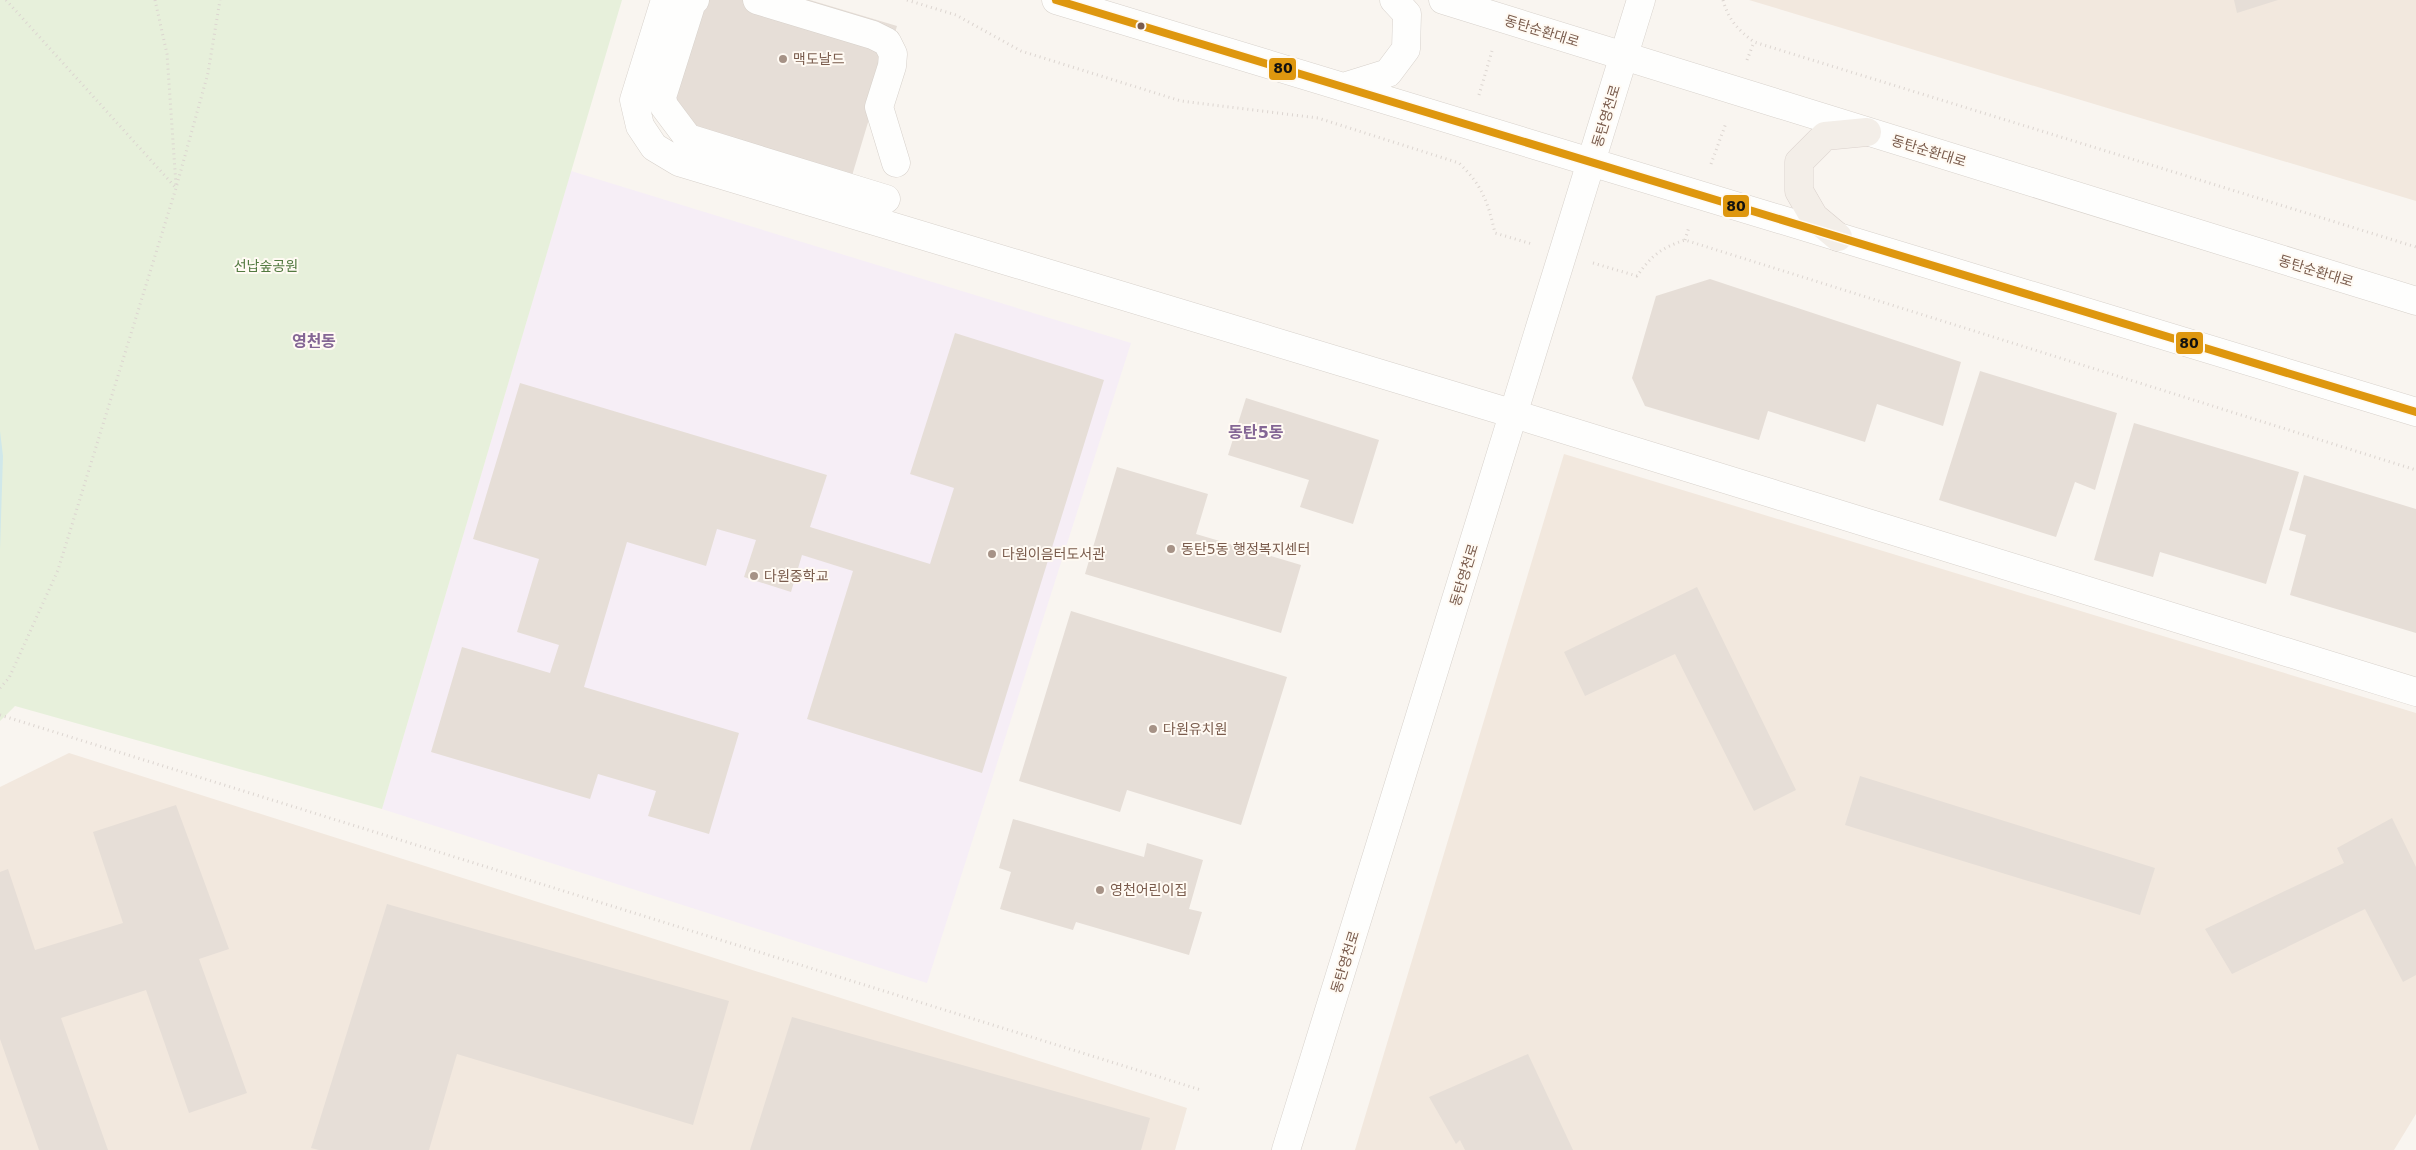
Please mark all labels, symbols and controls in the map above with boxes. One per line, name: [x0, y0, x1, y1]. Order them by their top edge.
street label: 동탄순환대로: [1503, 12, 1581, 50]
unlabelled marker: [1136, 21, 1146, 31]
place label: 맥도날드: [793, 51, 845, 67]
marker: 맥도날드: [777, 53, 789, 65]
line badge: 80: [1268, 57, 1297, 81]
text: 80: [1273, 60, 1293, 76]
street label: 동탄영천로: [1589, 83, 1623, 149]
street label: 동탄순환대로: [1890, 132, 1968, 170]
line badge: 80: [1722, 194, 1750, 218]
text: 80: [1726, 198, 1746, 214]
street label: 동탄순환대로: [2277, 252, 2355, 290]
park label: 선납숲공원: [234, 258, 298, 274]
line badge: 80: [2175, 331, 2204, 355]
district label: 영천동: [292, 332, 336, 351]
text: 80: [2179, 335, 2199, 351]
district label: 동탄5동: [1228, 423, 1284, 442]
place label: 동탄5동 행정복지센터: [1181, 541, 1310, 557]
street label: 동탄영천로: [1447, 542, 1481, 608]
marker: 동탄5동 행정복지센터: [1165, 543, 1177, 555]
place label: 다원이음터도서관: [1002, 546, 1105, 562]
marker: 다원이음터도서관: [986, 548, 998, 560]
place label: 다원중학교: [764, 568, 829, 584]
marker: 다원중학교: [748, 570, 760, 582]
place label: 다원유치원: [1163, 721, 1227, 737]
marker: 다원유치원: [1147, 723, 1159, 735]
place label: 영천어린이집: [1110, 882, 1187, 898]
marker: 영천어린이집: [1094, 884, 1106, 896]
street label: 동탄영천로: [1328, 929, 1362, 995]

